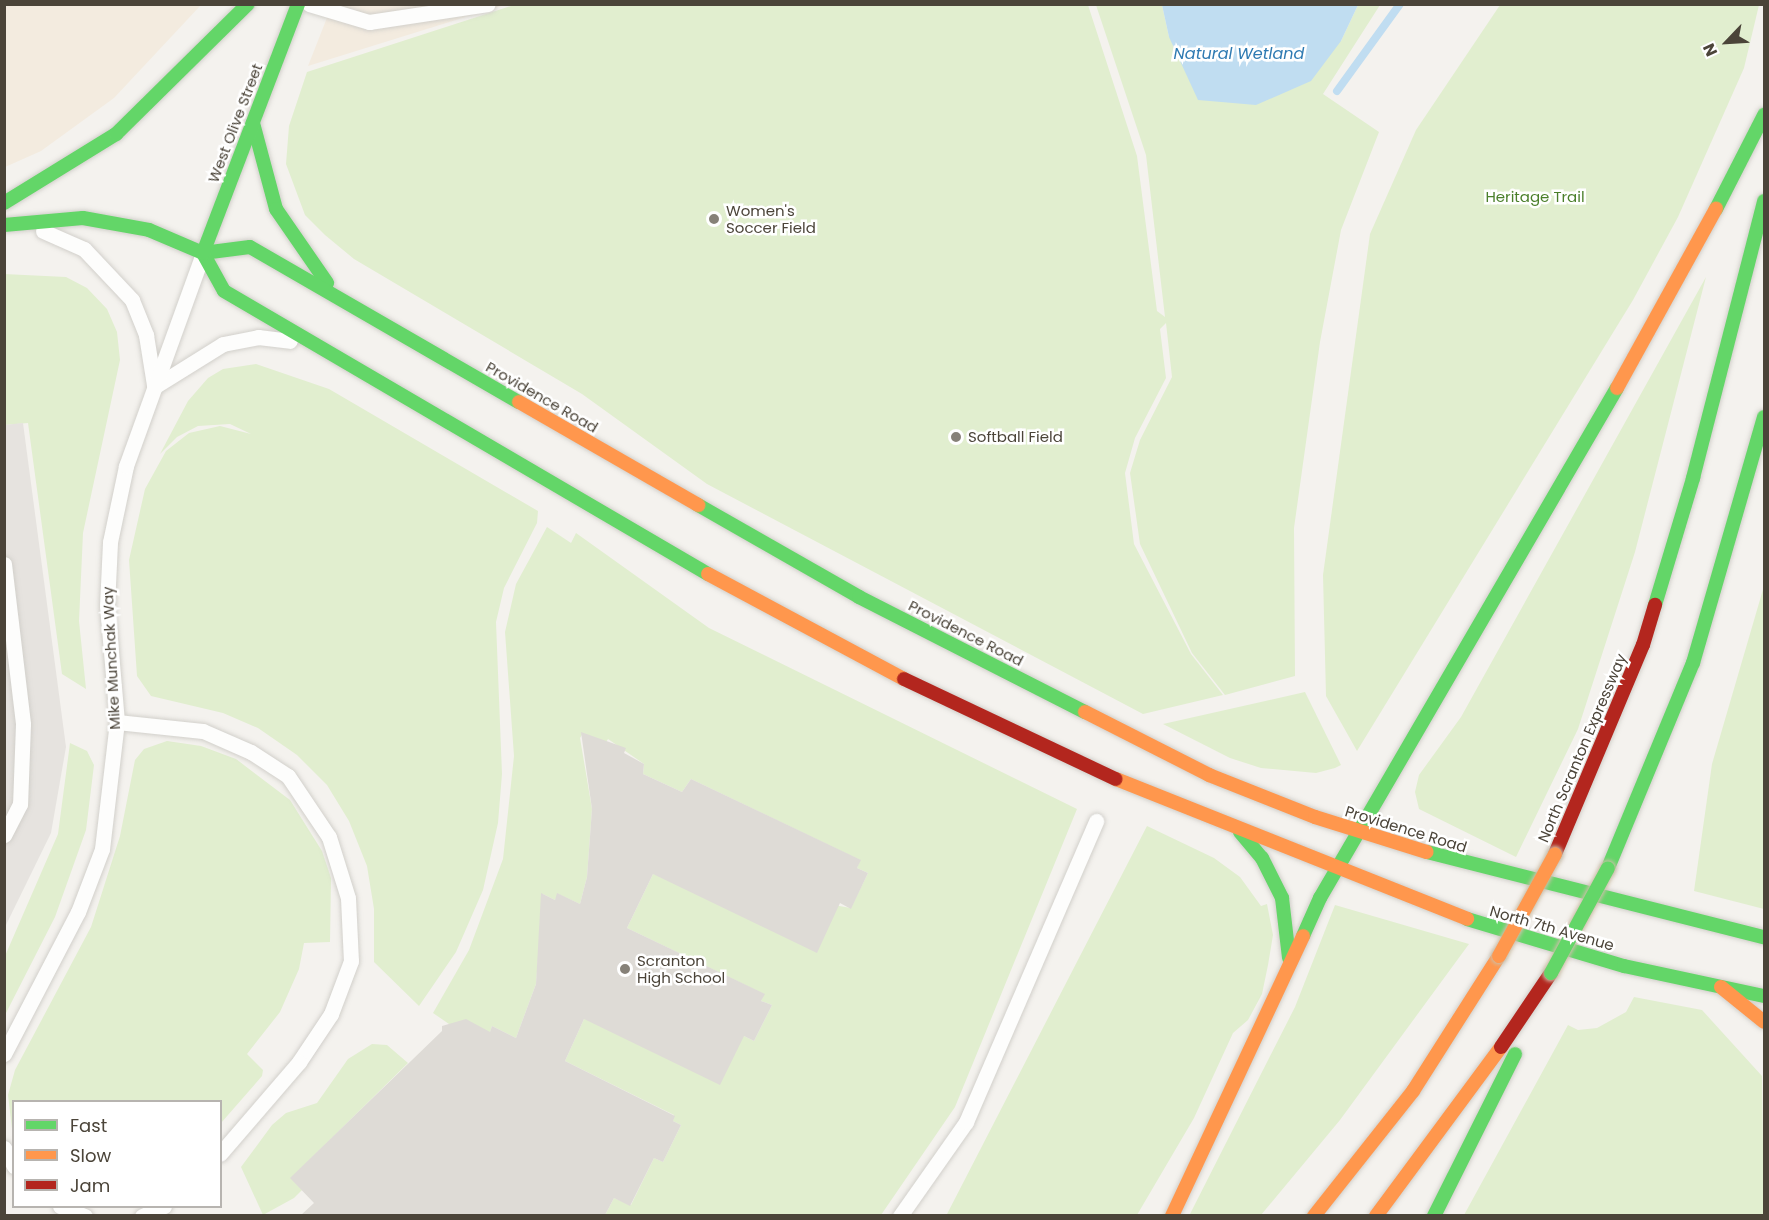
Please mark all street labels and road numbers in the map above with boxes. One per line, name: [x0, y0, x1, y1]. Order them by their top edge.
street label: West Olive Street: [204, 61, 266, 185]
street label: Providence Road: [483, 358, 601, 436]
street label: Mike Munchak Way: [98, 586, 124, 730]
street label: Providence Road: [906, 596, 1026, 670]
street label: North Scranton Expressway: [1534, 651, 1630, 845]
street label: Providence Road: [1343, 802, 1469, 856]
street label: North 7th Avenue: [1488, 902, 1616, 954]

